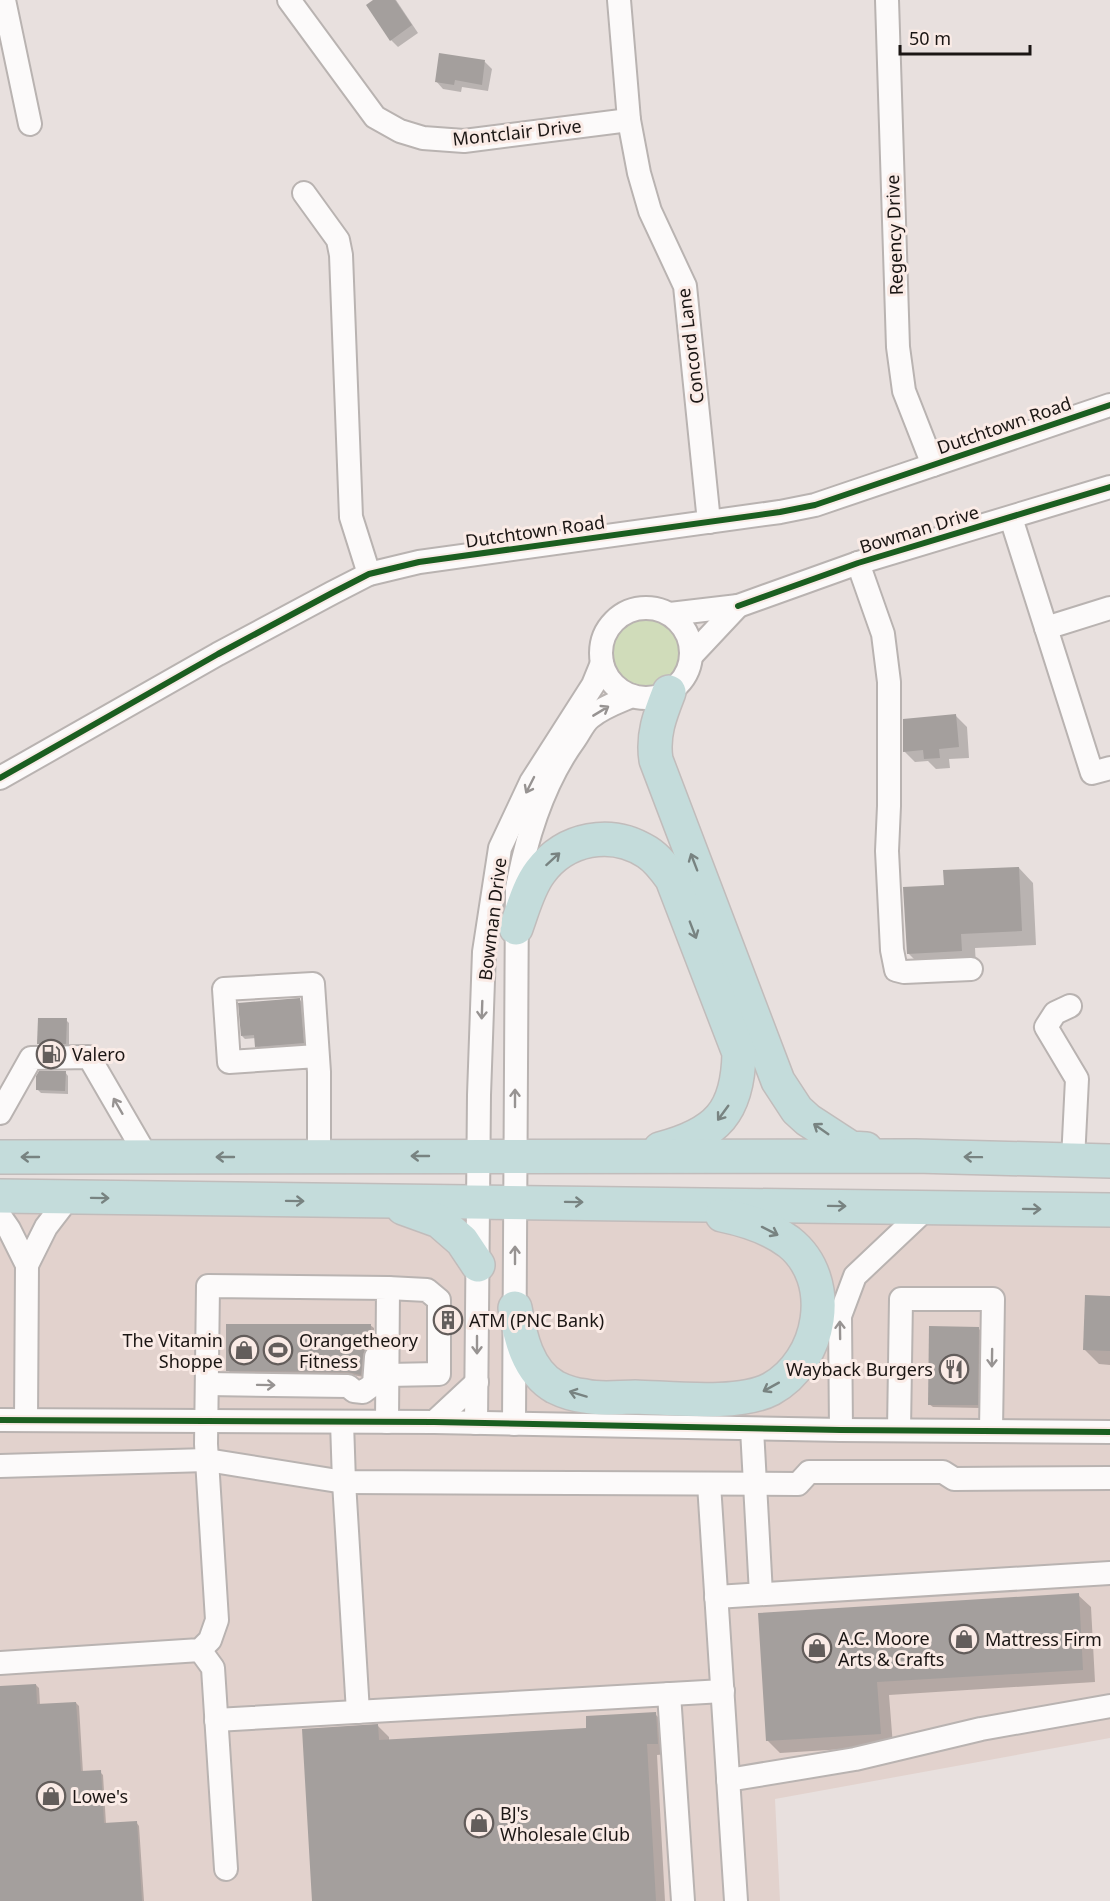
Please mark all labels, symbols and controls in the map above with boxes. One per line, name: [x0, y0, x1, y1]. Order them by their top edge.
scale bar: [900, 18, 1030, 56]
text: 50 m: [909, 26, 951, 50]
street label: Montclair Drive: [451, 113, 583, 151]
street label: Regency Drive: [880, 174, 908, 296]
street label: Concord Lane: [671, 287, 709, 405]
street label: Dutchtown Road: [934, 391, 1074, 459]
street label: Bowman Drive: [856, 499, 982, 559]
street label: Dutchtown Road: [464, 509, 606, 553]
one-way arrow: [592, 705, 609, 717]
one-way arrow: [524, 776, 535, 794]
one-way arrow: [545, 852, 560, 866]
one-way arrow: [688, 853, 699, 872]
street label: Bowman Drive: [473, 856, 511, 982]
one-way arrow: [688, 921, 699, 939]
one-way arrow: [477, 1000, 488, 1020]
fuel station icon: Valero: [35, 1038, 67, 1070]
place label: Valero: [72, 1042, 125, 1066]
one-way arrow: [509, 1089, 521, 1109]
one-way arrow: [111, 1098, 123, 1115]
one-way arrow: [717, 1104, 729, 1120]
one-way arrow: [813, 1123, 829, 1135]
one-way arrow: [410, 1150, 430, 1162]
one-way arrow: [21, 1151, 41, 1163]
one-way arrow: [215, 1151, 235, 1163]
one-way arrow: [963, 1152, 983, 1163]
one-way arrow: [90, 1192, 110, 1204]
one-way arrow: [285, 1195, 305, 1207]
one-way arrow: [563, 1196, 583, 1208]
one-way arrow: [826, 1200, 846, 1212]
one-way arrow: [1021, 1203, 1041, 1215]
one-way arrow: [760, 1226, 778, 1237]
one-way arrow: [509, 1245, 521, 1265]
building icon: ATM (PNC Bank): [432, 1304, 464, 1336]
place label: ATM (PNC Bank): [469, 1308, 604, 1332]
one-way arrow: [834, 1320, 846, 1340]
place label: The Vitamin Shoppe: [122, 1328, 223, 1373]
place label: Orangetheory Fitness: [299, 1328, 419, 1373]
shop icon: The Vitamin Shoppe: [228, 1334, 260, 1366]
sports icon: Orangetheory Fitness: [262, 1334, 294, 1366]
one-way arrow: [471, 1334, 483, 1354]
one-way arrow: [986, 1347, 998, 1367]
restaurant icon: Wayback Burgers: [938, 1353, 970, 1385]
place label: Wayback Burgers: [786, 1357, 933, 1381]
one-way arrow: [255, 1379, 275, 1391]
one-way arrow: [763, 1381, 780, 1393]
one-way arrow: [569, 1388, 588, 1399]
shop icon: Mattress Firm: [948, 1623, 980, 1655]
place label: A.C. Moore Arts & Crafts: [838, 1626, 944, 1671]
place label: Mattress Firm: [985, 1627, 1102, 1651]
shop icon: A.C. Moore Arts & Crafts: [801, 1632, 833, 1664]
shop icon: Lowe's: [35, 1780, 67, 1812]
place label: Lowe's: [72, 1784, 128, 1808]
place label: BJ's Wholesale Club: [500, 1801, 630, 1846]
shop icon: BJ's Wholesale Club: [463, 1807, 495, 1839]

